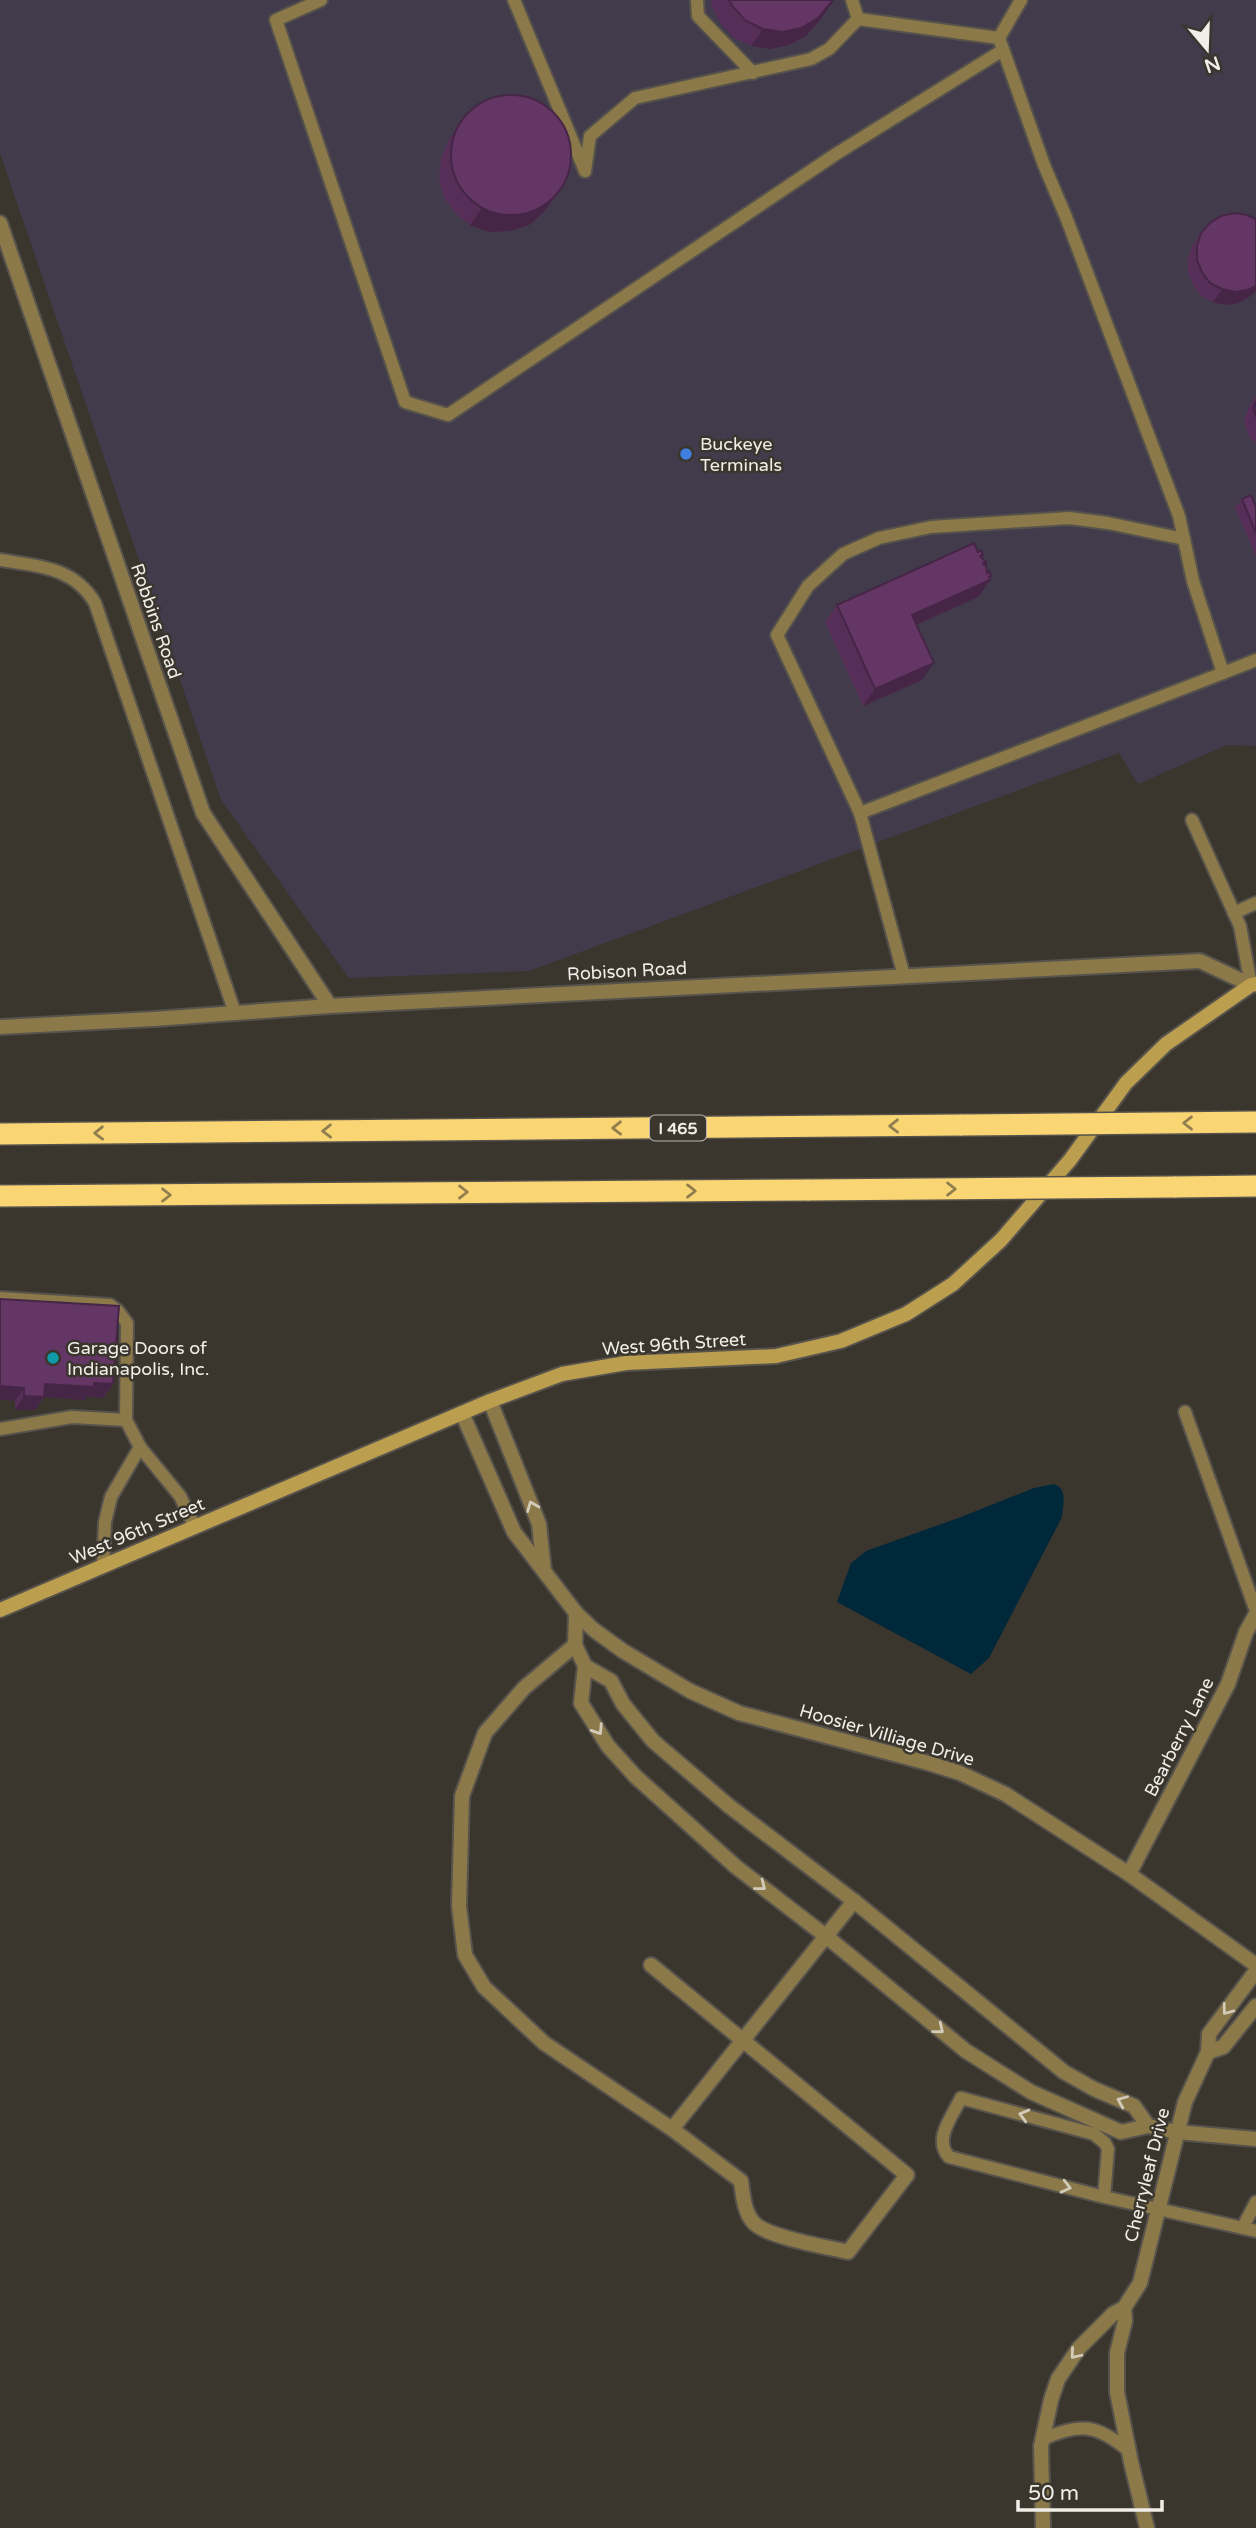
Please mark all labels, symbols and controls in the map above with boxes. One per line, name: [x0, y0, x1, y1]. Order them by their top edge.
north arrow: [1172, 14, 1242, 84]
text: N: [1201, 51, 1223, 77]
place label: Buckeye Terminals: [700, 433, 782, 476]
marker: Buckeye Terminals: [678, 446, 694, 462]
street label: Robbins Road: [126, 560, 186, 682]
street label: Robison Road: [566, 957, 688, 985]
one-way arrow: [1182, 1115, 1193, 1131]
road number: I 465: [650, 1116, 706, 1140]
one-way arrow: [888, 1118, 898, 1134]
one-way arrow: [611, 1120, 622, 1136]
one-way arrow: [321, 1123, 332, 1139]
one-way arrow: [94, 1125, 104, 1141]
one-way arrow: [946, 1181, 957, 1197]
one-way arrow: [686, 1183, 696, 1199]
one-way arrow: [458, 1185, 469, 1200]
one-way arrow: [161, 1187, 172, 1203]
street label: West 96th Street: [601, 1328, 747, 1360]
place label: Garage Doors of Indianapolis, Inc.: [67, 1337, 209, 1380]
marker: Garage Doors of Indianapolis, Inc.: [45, 1350, 61, 1366]
street label: West 96th Street: [66, 1493, 208, 1569]
one-way arrow: [526, 1500, 540, 1512]
street label: Bearberry Lane: [1139, 1674, 1219, 1800]
street label: Hoosier Villiage Drive: [797, 1699, 977, 1771]
one-way arrow: [589, 1722, 602, 1735]
one-way arrow: [754, 1878, 766, 1891]
one-way arrow: [1223, 2002, 1236, 2015]
one-way arrow: [931, 2020, 943, 2033]
one-way arrow: [1116, 2095, 1128, 2109]
street label: Cherryleaf Drive: [1120, 2106, 1174, 2244]
one-way arrow: [1018, 2109, 1030, 2123]
one-way arrow: [1060, 2179, 1072, 2193]
one-way arrow: [1070, 2346, 1083, 2358]
scale bar: [1018, 2468, 1162, 2512]
text: 50 m: [1028, 2481, 1079, 2506]

